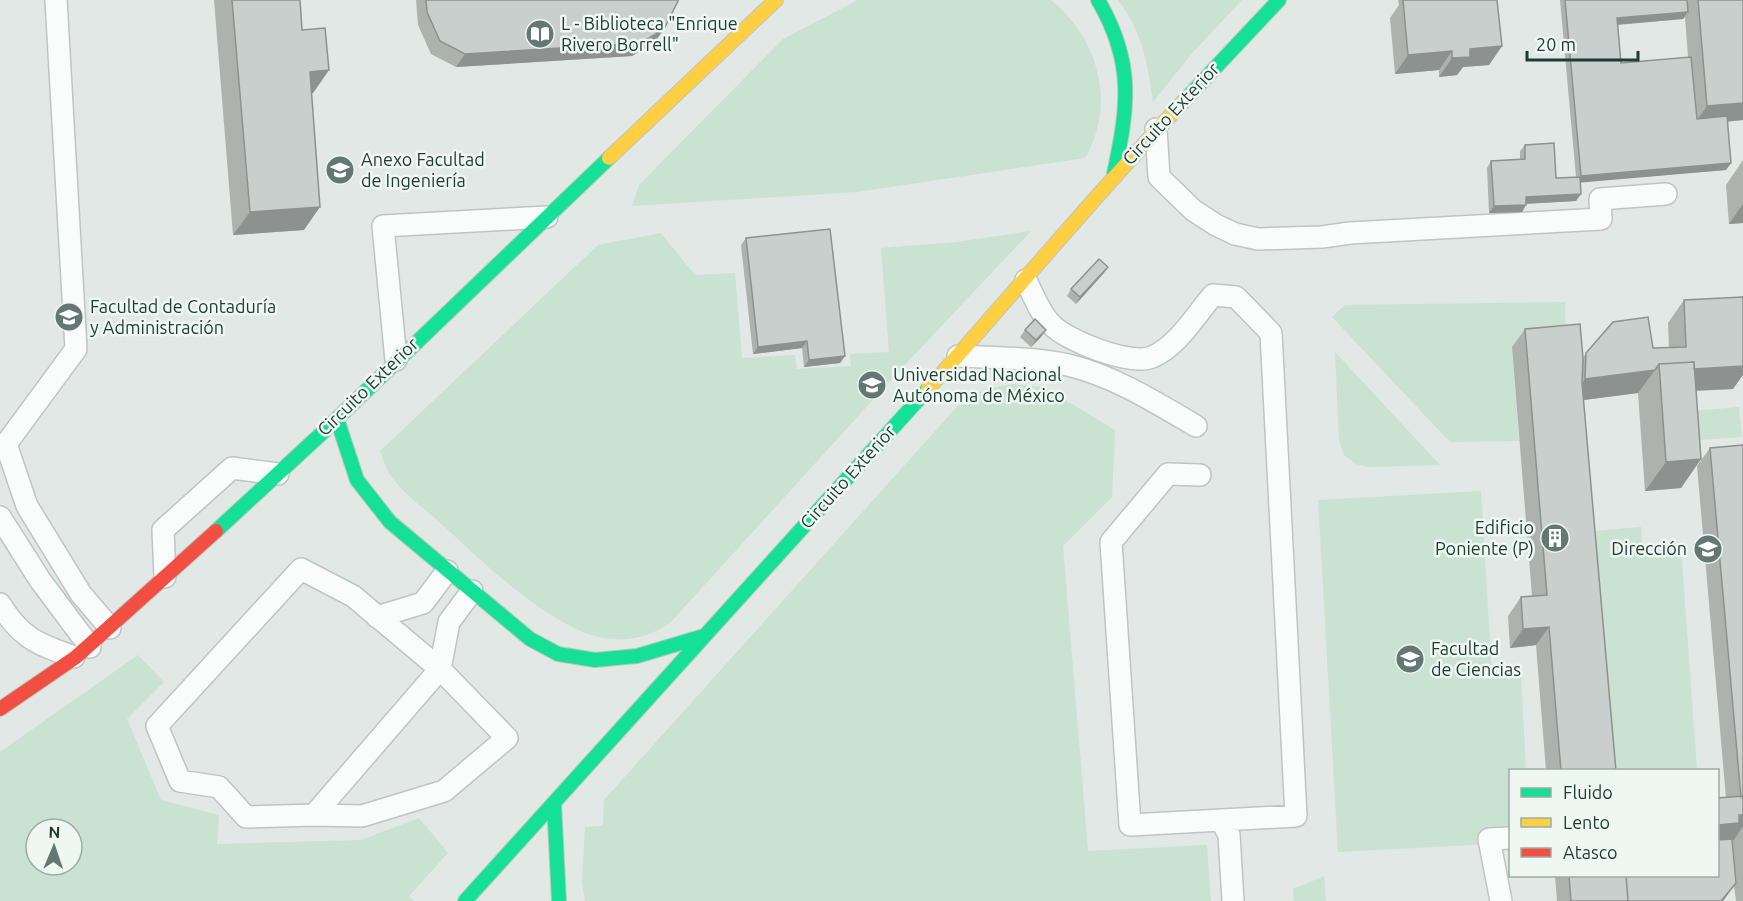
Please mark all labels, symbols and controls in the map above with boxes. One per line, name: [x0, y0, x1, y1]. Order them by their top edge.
place label: L - Biblioteca "Enrique Rivero Borrell": [561, 13, 738, 54]
library icon: L - Biblioteca "Enrique Rivero Borrell": [524, 18, 556, 50]
scale bar: [1527, 24, 1638, 62]
text: 20 m: [1536, 34, 1576, 54]
street label: Circuito Exterior: [1118, 58, 1223, 168]
place label: Anexo Facultad de Ingeniería: [361, 149, 485, 190]
school or university icon: Anexo Facultad de Ingeniería: [324, 154, 356, 186]
place label: Facultad de Contaduría y Administración: [90, 296, 276, 337]
school or university icon: Facultad de Contaduría y Administración: [53, 301, 85, 333]
street label: Circuito Exterior: [313, 333, 422, 439]
place label: Universidad Nacional Autónoma de México: [893, 364, 1065, 405]
school or university icon: Universidad Nacional Autónoma de México: [856, 369, 888, 401]
street label: Circuito Exterior: [796, 421, 899, 532]
place label: Edificio Poniente (P): [1435, 517, 1534, 559]
building icon: Edificio Poniente (P): [1539, 522, 1571, 554]
school or university icon: Dirección: [1692, 533, 1724, 565]
place label: Dirección: [1611, 538, 1687, 558]
place label: Facultad de Ciencias: [1431, 638, 1521, 679]
school or university icon: Facultad de Ciencias: [1394, 643, 1426, 675]
legend: [1509, 769, 1719, 877]
text: Fluido: [1563, 782, 1613, 802]
text: Lento: [1563, 812, 1610, 832]
north arrow: [24, 817, 84, 877]
text: N: [48, 823, 61, 841]
text: Atasco: [1563, 842, 1618, 862]

